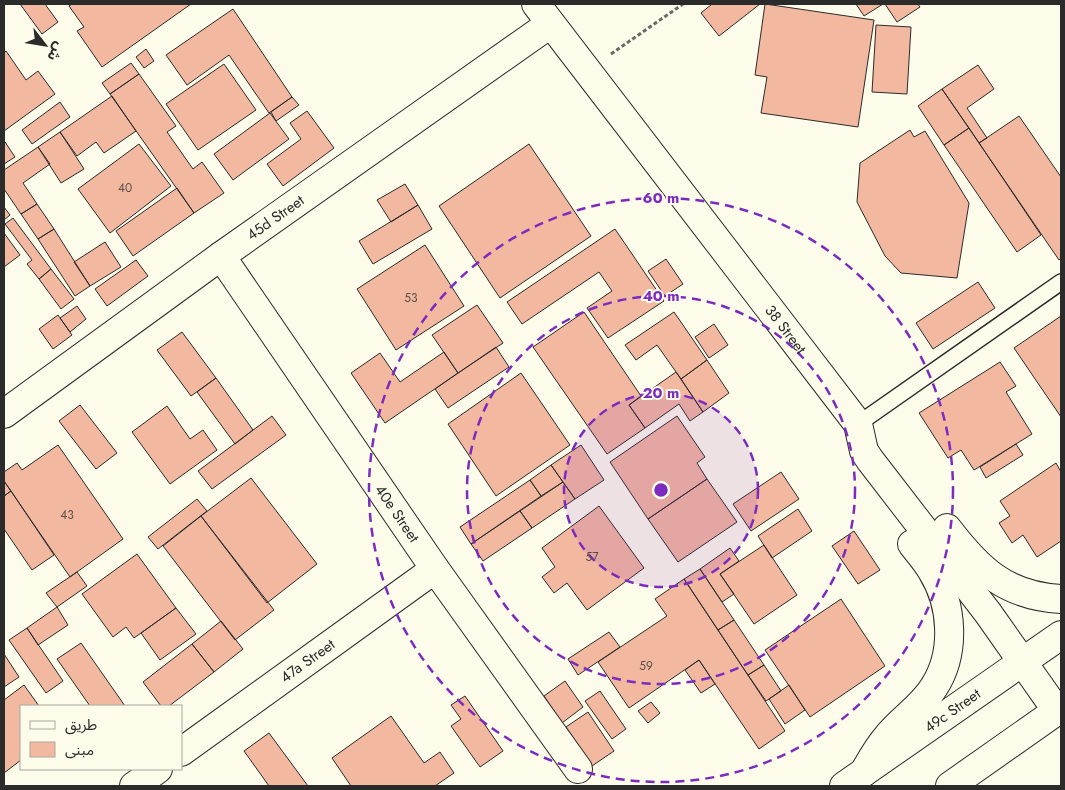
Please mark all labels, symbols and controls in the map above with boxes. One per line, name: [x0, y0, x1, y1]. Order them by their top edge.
north arrow: [20, 20, 70, 70]
text: ش: [43, 38, 70, 65]
house number: 40: [118, 179, 132, 197]
text: 60 m: [643, 187, 679, 209]
street label: 45d Street: [242, 189, 309, 246]
text: 40 m: [642, 285, 680, 307]
house number: 53: [404, 289, 418, 307]
street label: 38 Street: [759, 300, 812, 359]
text: 20 m: [643, 382, 679, 404]
street label: 40e Street: [369, 480, 425, 547]
centre of rings: [652, 481, 670, 499]
house number: 43: [60, 506, 74, 524]
house number: 57: [585, 548, 599, 566]
street label: 47a Street: [276, 633, 340, 688]
house number: 59: [639, 657, 653, 675]
street label: 49c Street: [920, 683, 985, 738]
legend: [20, 705, 182, 770]
text: طريق: [65, 714, 97, 736]
text: مبنى: [65, 739, 94, 761]

